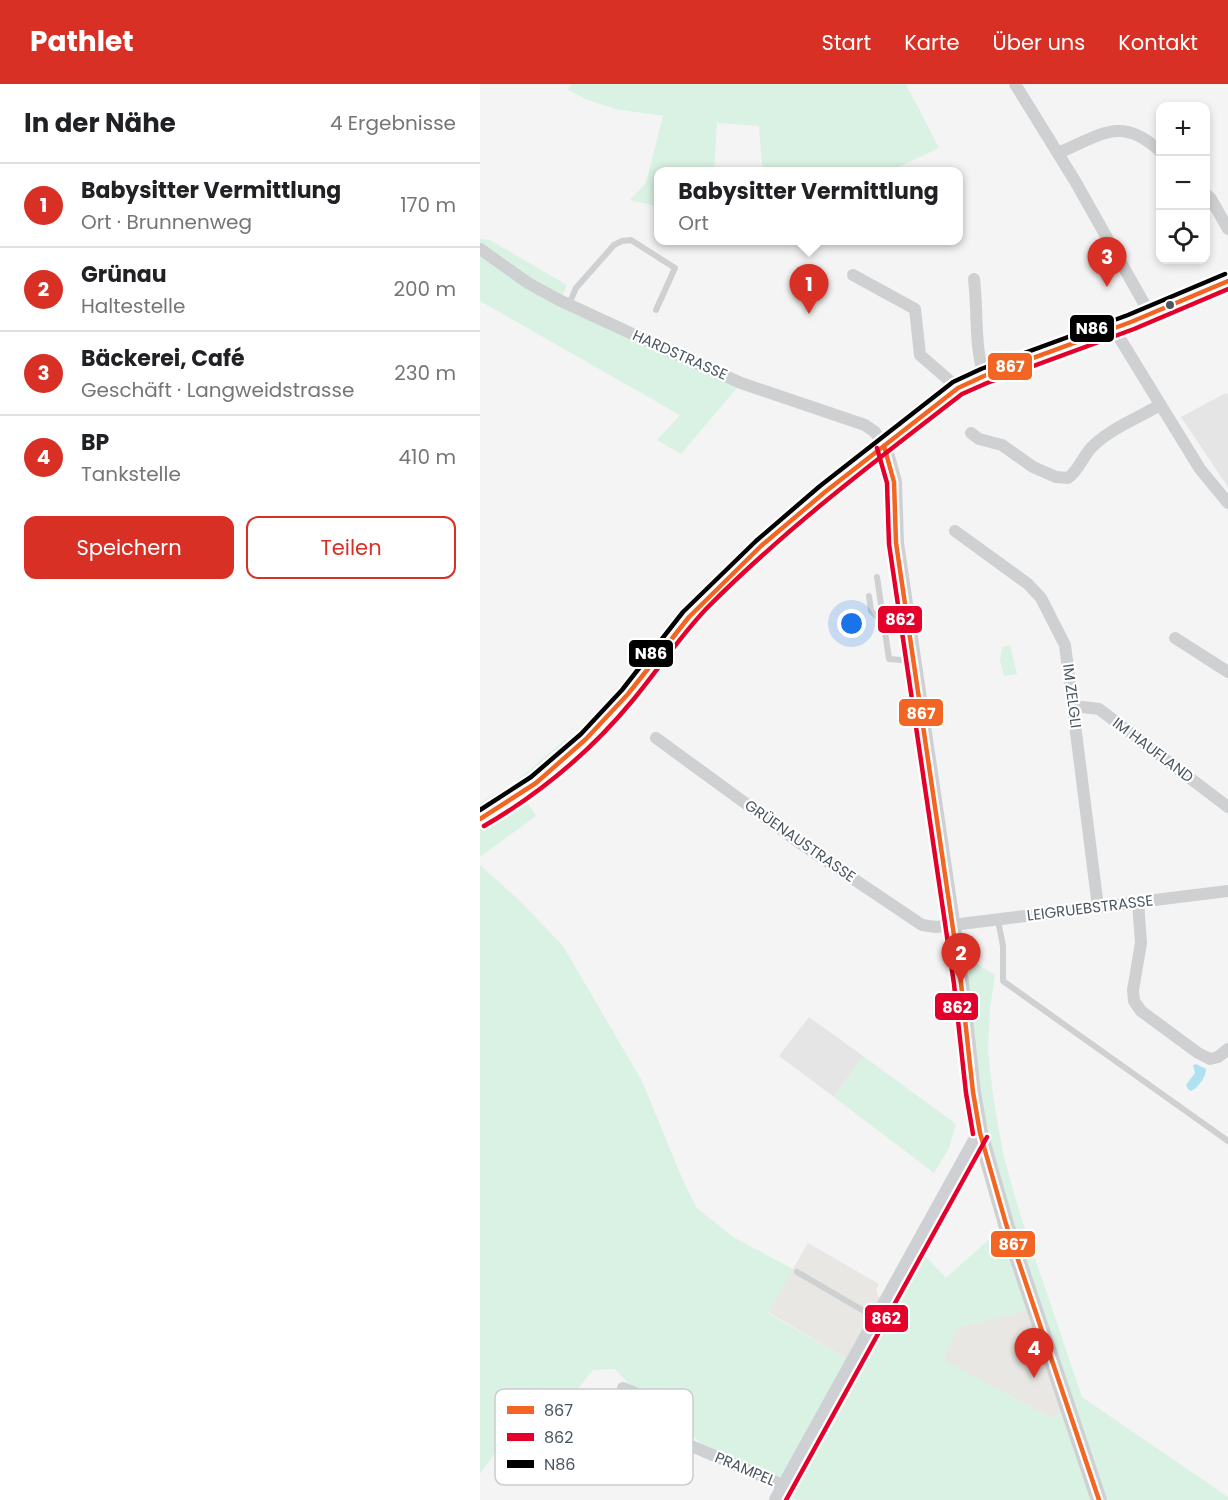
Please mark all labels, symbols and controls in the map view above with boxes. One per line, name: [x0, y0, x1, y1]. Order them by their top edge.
text: Pathlet: [30, 22, 134, 61]
text: Start: [822, 28, 871, 57]
text: Karte: [904, 28, 960, 57]
text: Über uns: [993, 28, 1085, 57]
text: Kontakt: [1118, 28, 1198, 57]
map controls: [1156, 102, 1210, 264]
button: +: [1156, 102, 1210, 156]
text: In der Nähe: [24, 105, 176, 141]
text: 4 Ergebnisse: [330, 109, 456, 137]
button: −: [1156, 156, 1210, 210]
popup: [654, 167, 963, 245]
text: Babysitter Vermittlung: [81, 175, 341, 206]
text: Babysitter Vermittlung: [678, 176, 939, 207]
text: 1: [40, 191, 47, 219]
text: 170 m: [400, 191, 456, 219]
text: Ort · Brunnenweg: [81, 208, 252, 236]
text: Ort: [678, 209, 709, 237]
button: locate: [1156, 210, 1210, 264]
pin: 3: [1088, 238, 1126, 287]
text: Grünau: [81, 259, 167, 290]
pin: 1: [790, 264, 828, 314]
text: 2: [38, 275, 49, 303]
text: 200 m: [393, 275, 456, 303]
text: Haltestelle: [81, 292, 185, 320]
unlabelled marker: [1164, 299, 1176, 311]
line badge: N86: [1069, 314, 1115, 343]
text: N86: [1076, 317, 1108, 340]
street label: HARDSTRASSE: [629, 324, 731, 385]
text: Bäckerei, Café: [81, 343, 245, 374]
line badge: 867: [987, 352, 1033, 381]
text: 867: [995, 355, 1025, 378]
text: 3: [37, 359, 50, 387]
text: 230 m: [394, 359, 456, 387]
text: Geschäft · Langweidstrasse: [81, 376, 354, 404]
text: BP: [81, 427, 109, 458]
text: 4: [37, 443, 50, 471]
text: 410 m: [399, 443, 456, 471]
text: Tankstelle: [81, 460, 181, 488]
button: Speichern: [24, 516, 234, 579]
button: Teilen: [246, 516, 456, 579]
line badge: 862: [877, 605, 923, 634]
text: 862: [885, 608, 915, 631]
your location: [837, 609, 866, 638]
line badge: N86: [628, 639, 674, 668]
text: N86: [635, 642, 667, 665]
street label: IM ZELGLI: [1058, 663, 1087, 729]
line badge: 867: [898, 698, 944, 727]
text: 867: [906, 702, 936, 725]
street label: IM HAUFLAND: [1108, 712, 1198, 787]
street label: GRÜENAUSTRASSE: [741, 794, 860, 887]
street label: LEIGRUEBSTRASSE: [1026, 889, 1154, 926]
pin: 2: [942, 934, 980, 983]
line badge: 862: [934, 992, 979, 1021]
text: 862: [942, 996, 972, 1019]
line badge: 867: [990, 1230, 1036, 1258]
text: 867: [998, 1233, 1028, 1256]
line badge: 862: [864, 1304, 909, 1333]
text: 862: [871, 1307, 901, 1330]
pin: 4: [1014, 1328, 1054, 1378]
legend: [495, 1389, 693, 1485]
text: 867: [544, 1399, 573, 1422]
text: 862: [544, 1426, 573, 1449]
street label: PRAMPEL: [712, 1446, 779, 1491]
text: N86: [544, 1453, 576, 1476]

